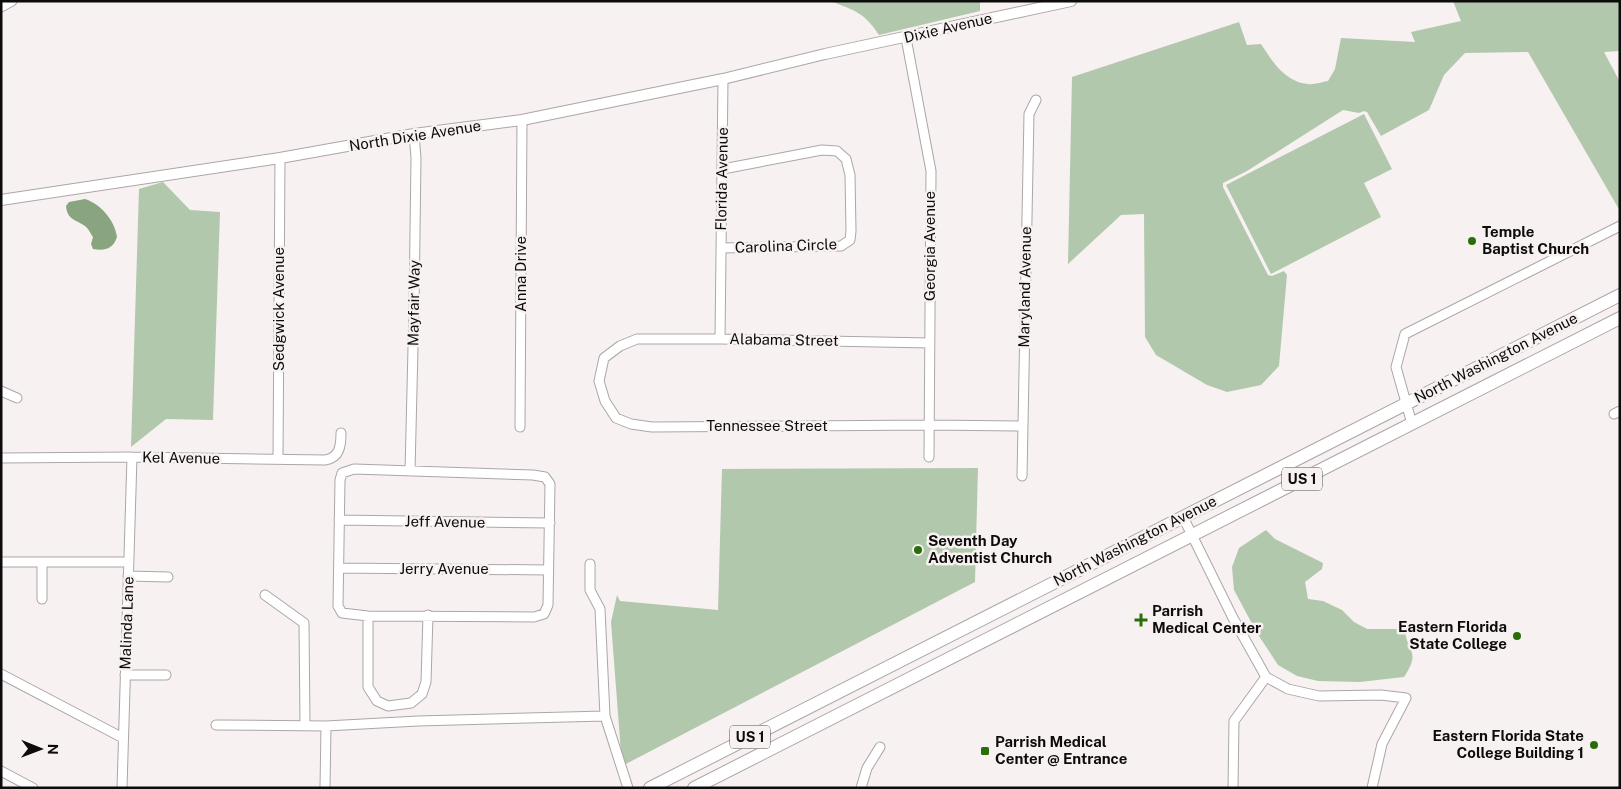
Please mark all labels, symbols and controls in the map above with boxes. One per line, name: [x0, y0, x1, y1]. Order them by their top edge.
street label: Dixie Avenue: [902, 9, 994, 46]
street label: North Dixie Avenue: [348, 117, 482, 154]
street label: Florida Avenue: [712, 127, 731, 231]
street label: Georgia Avenue: [921, 191, 938, 301]
place label: Temple Baptist Church: [1482, 223, 1589, 257]
street label: Maryland Avenue: [1015, 226, 1034, 348]
street label: Carolina Circle: [735, 235, 837, 256]
marker: Temple Baptist Church: [1466, 235, 1478, 247]
street label: Anna Drive: [512, 236, 529, 312]
street label: Sedgwick Avenue: [270, 247, 287, 371]
street label: Mayfair Way: [404, 260, 423, 346]
street label: North Washington Avenue: [1411, 309, 1580, 406]
street label: Alabama Street: [729, 330, 839, 349]
street label: Tennessee Street: [706, 417, 828, 434]
street label: Kel Avenue: [142, 448, 220, 467]
road number: US 1: [1282, 468, 1322, 490]
street label: North Washington Avenue: [1050, 492, 1219, 589]
street label: Jeff Avenue: [405, 512, 486, 531]
place label: Seventh Day Adventist Church: [928, 532, 1052, 566]
marker: Seventh Day Adventist Church: [912, 544, 924, 556]
street label: Jerry Avenue: [399, 560, 489, 577]
street label: Malinda Lane: [116, 576, 137, 670]
place label: Parrish Medical Center: [1152, 602, 1261, 636]
marker: Parrish Medical Center: [1134, 613, 1148, 627]
place label: Eastern Florida State College: [1398, 618, 1507, 652]
marker: Eastern Florida State College: [1511, 630, 1523, 642]
north arrow: [15, 724, 65, 774]
road number: US 1: [730, 726, 770, 749]
place label: Eastern Florida State College Building 1: [1432, 727, 1584, 761]
place label: Parrish Medical Center @ Entrance: [995, 733, 1127, 767]
marker: Eastern Florida State College Building 1: [1588, 739, 1600, 751]
text: N: [45, 744, 61, 755]
marker: Parrish Medical Center @ Entrance: [979, 745, 991, 757]

